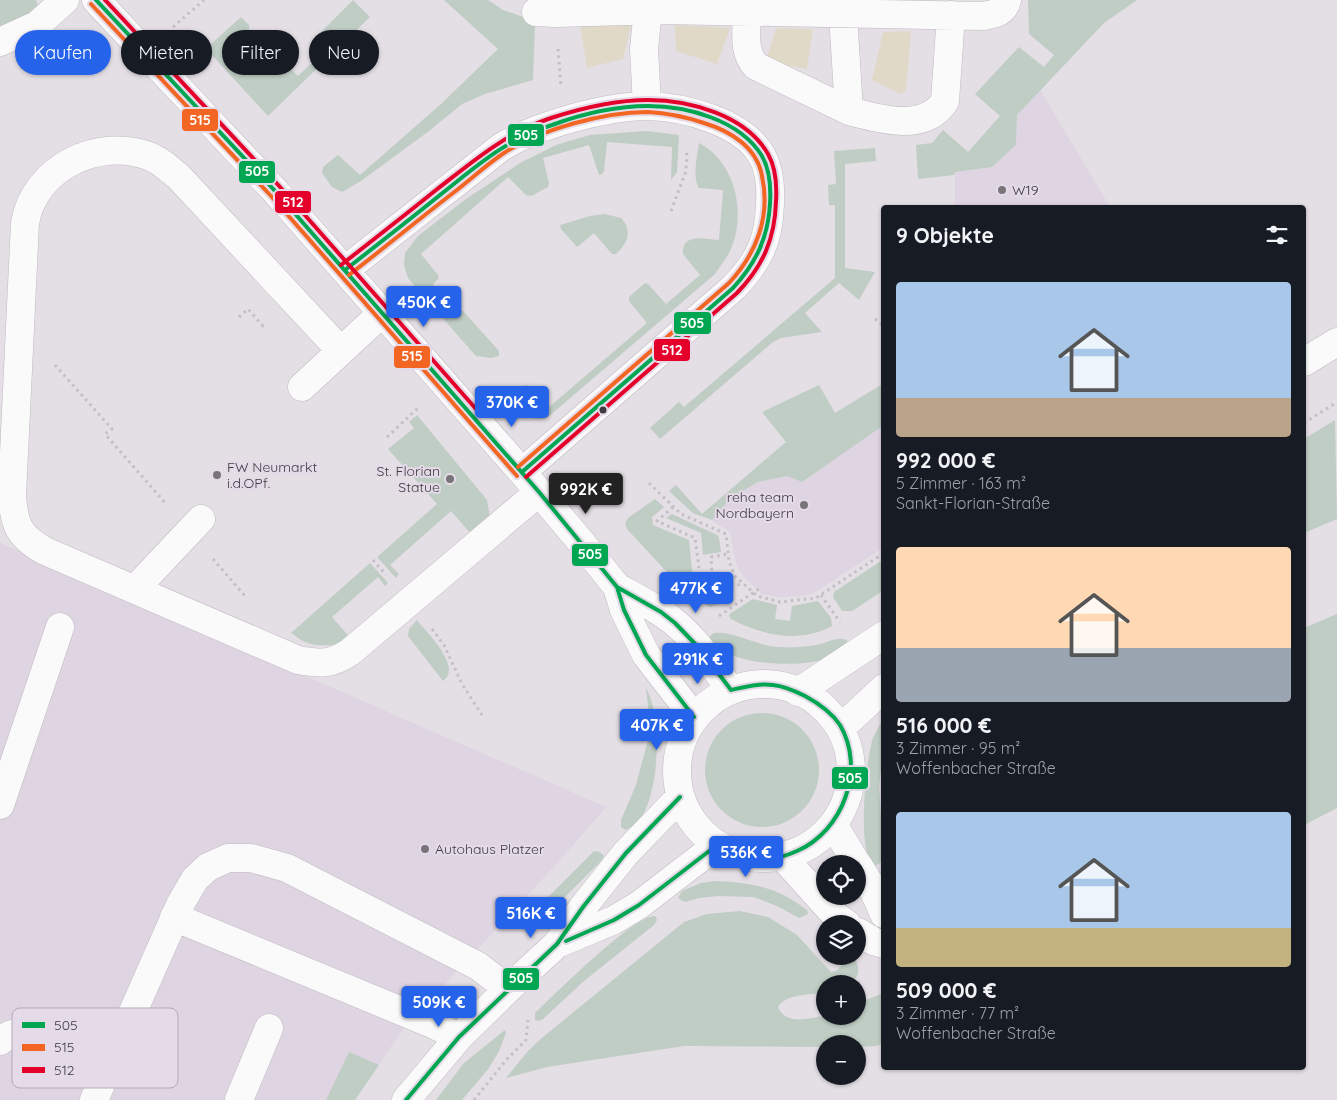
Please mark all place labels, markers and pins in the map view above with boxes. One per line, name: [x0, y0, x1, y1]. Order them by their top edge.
place label: W19: [1012, 181, 1039, 199]
marker: W19: [996, 184, 1008, 196]
pin: 450K €: [383, 286, 465, 328]
pin: 370K €: [471, 386, 553, 428]
unlabelled marker: [598, 405, 608, 415]
place label: FW Neumarkt i.d.OPf.: [227, 458, 317, 492]
place label: St. Florian Statue: [377, 462, 440, 496]
marker: FW Neumarkt i.d.OPf.: [211, 469, 223, 481]
pin: 992K €: [545, 472, 627, 515]
marker: St. Florian Statue: [444, 473, 456, 485]
place label: reha team Nordbayern: [716, 488, 794, 522]
marker: reha team Nordbayern: [798, 499, 810, 511]
pin: 477K €: [655, 572, 737, 614]
pin: 291K €: [657, 642, 739, 685]
pin: 407K €: [616, 708, 698, 751]
pin: 536K €: [705, 836, 787, 878]
place label: Autohaus Platzer: [435, 840, 545, 858]
marker: Autohaus Platzer: [419, 843, 431, 855]
pin: 516K €: [490, 896, 572, 939]
pin: 509K €: [398, 986, 480, 1028]

